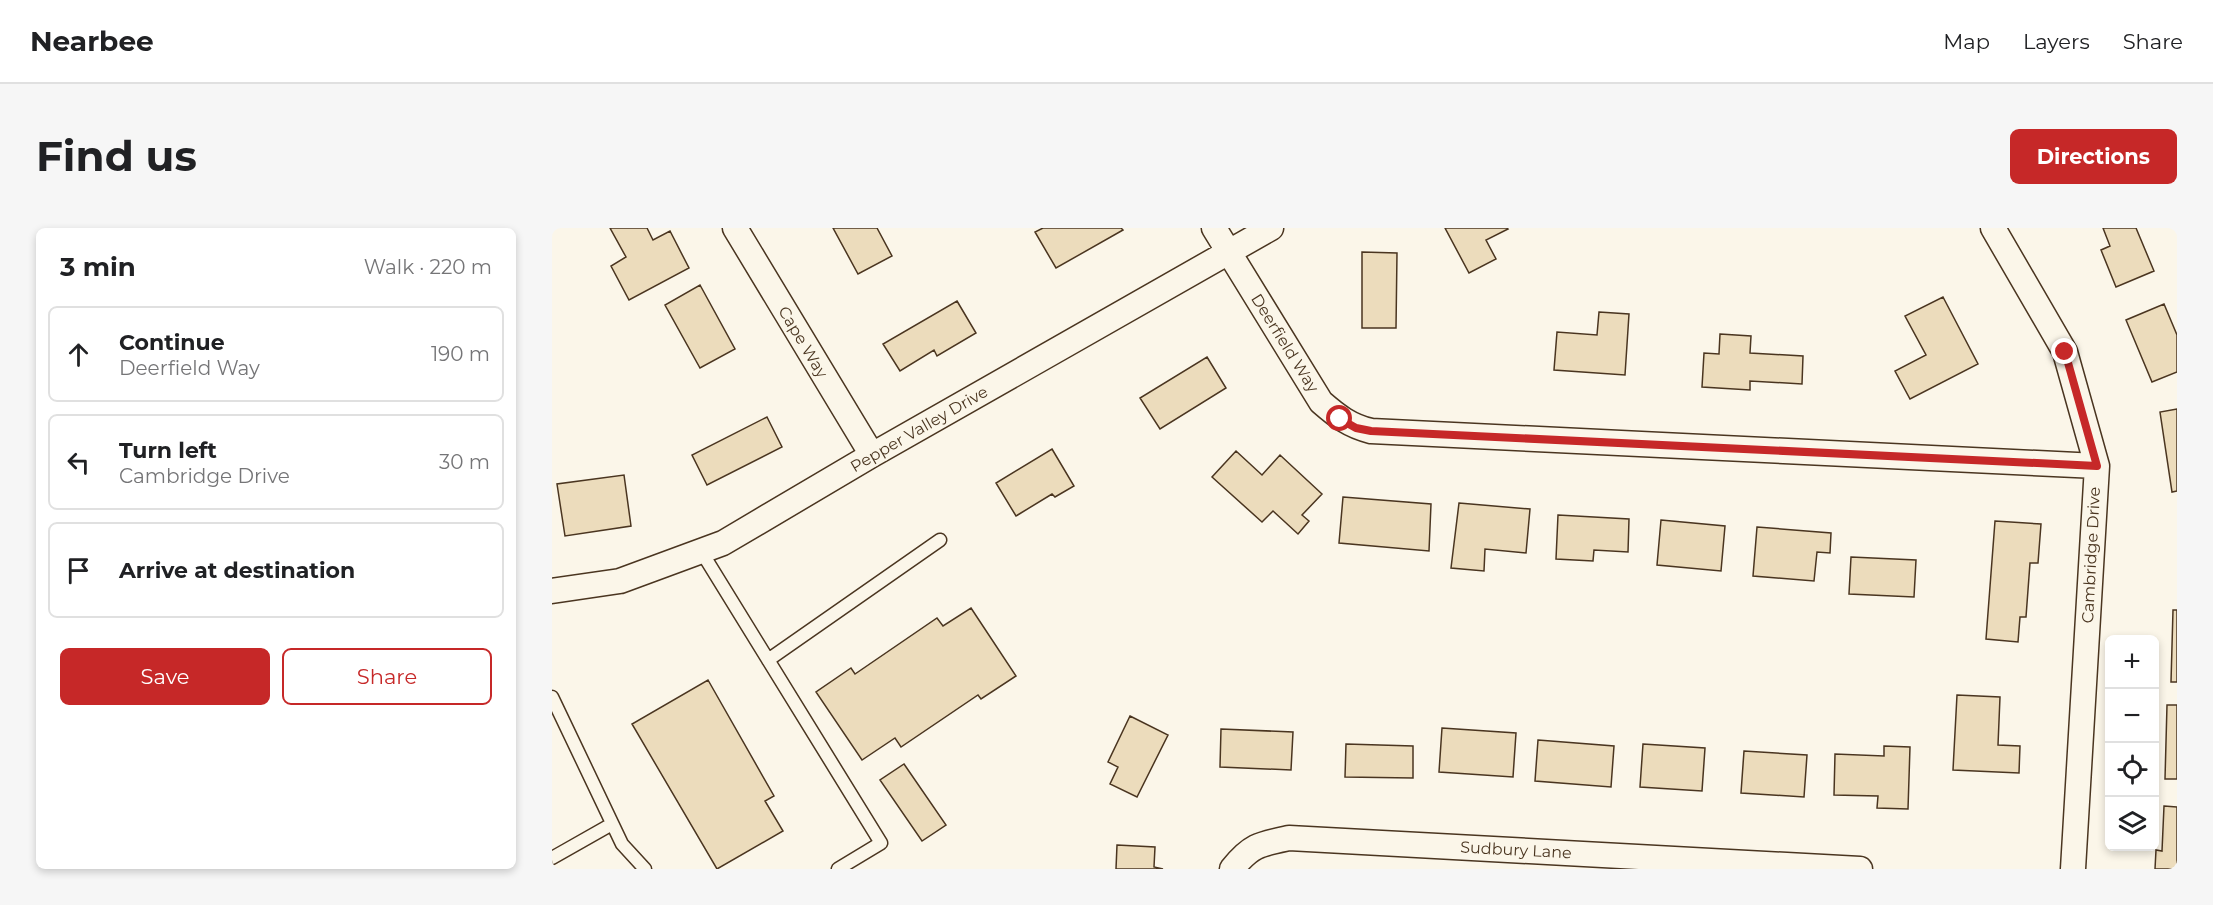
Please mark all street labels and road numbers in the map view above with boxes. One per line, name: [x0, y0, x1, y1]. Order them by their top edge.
street label: Deerfield Way: [1247, 290, 1323, 396]
street label: Cape Way: [774, 303, 832, 381]
street label: Pepper Valley Drive: [847, 382, 991, 476]
street label: Cambridge Drive: [2078, 486, 2104, 624]
street label: Sudbury Lane: [1460, 838, 1572, 862]

